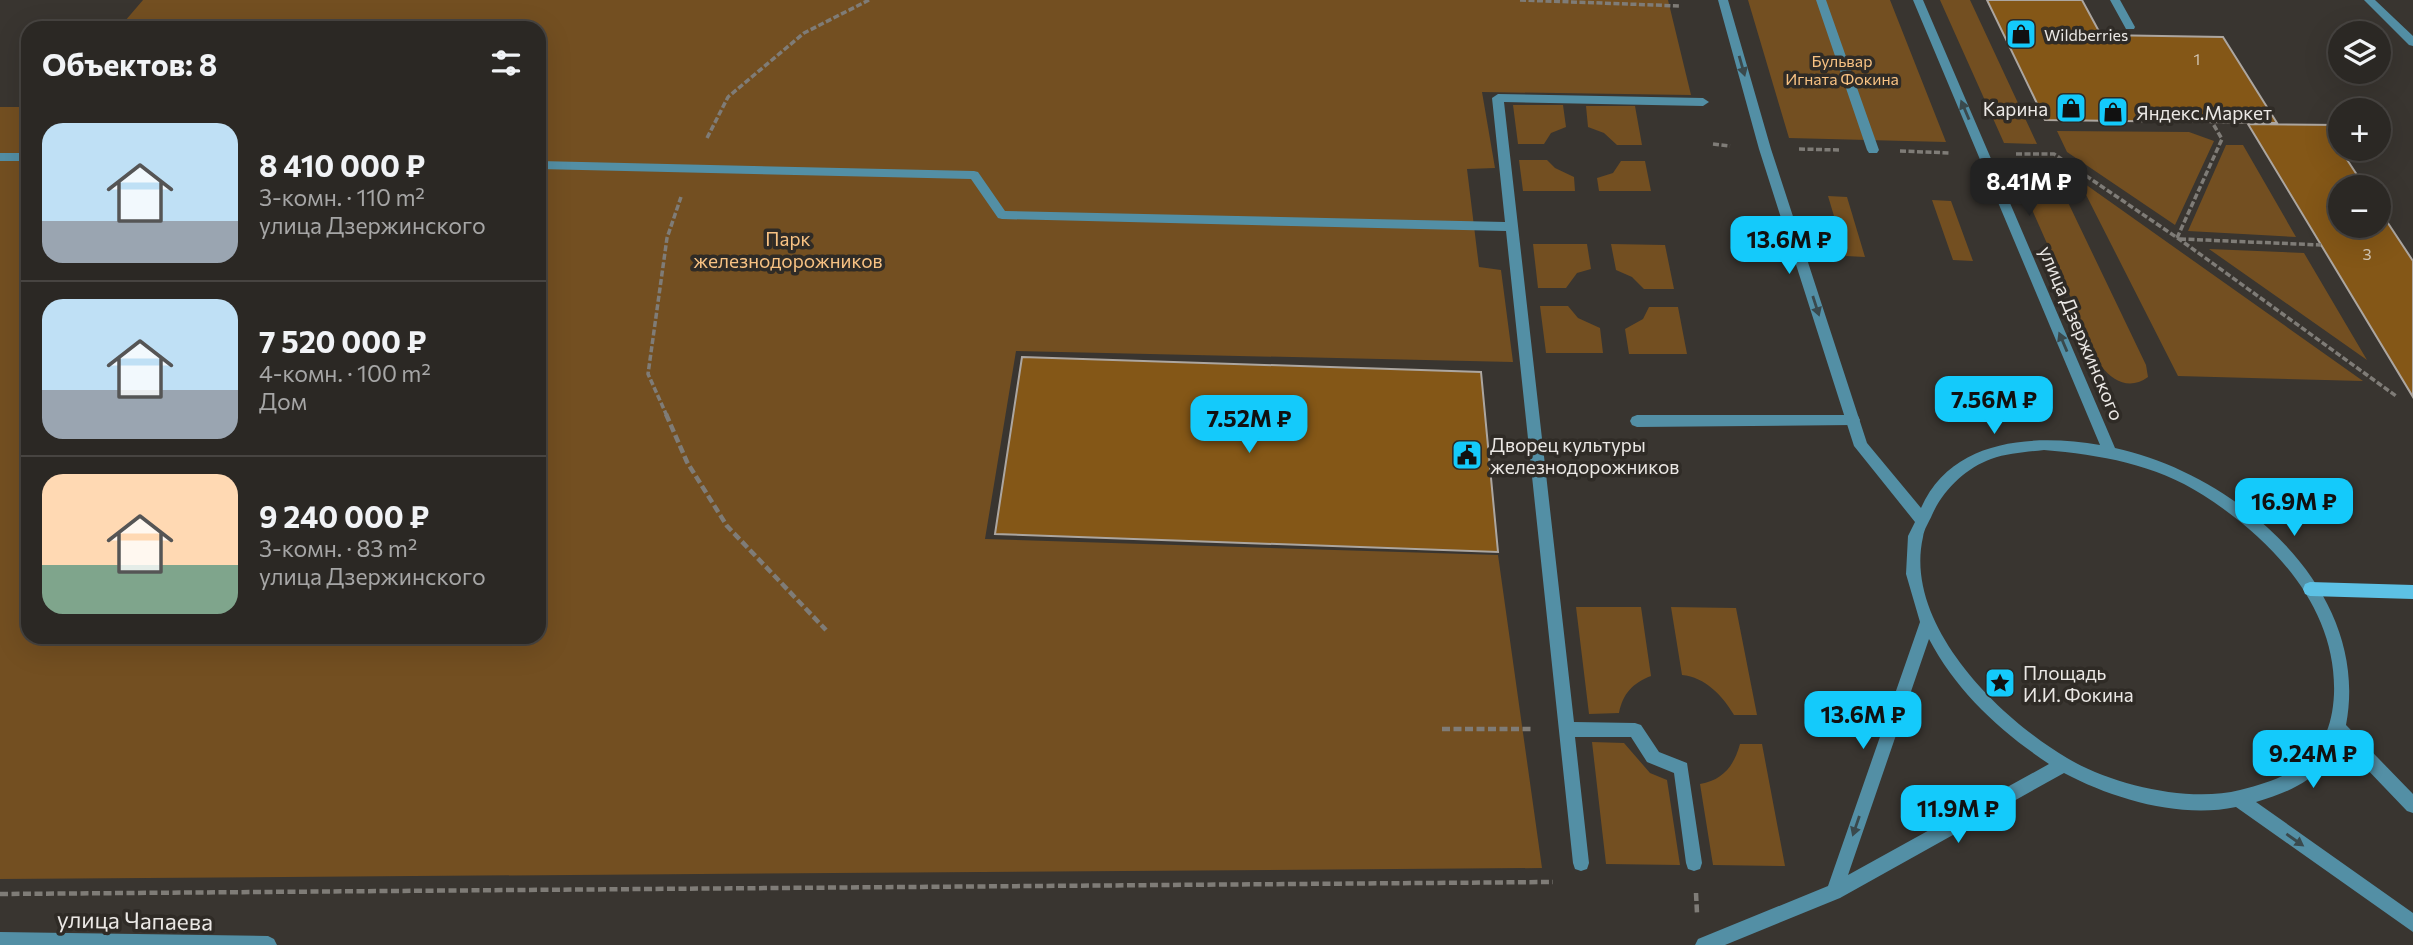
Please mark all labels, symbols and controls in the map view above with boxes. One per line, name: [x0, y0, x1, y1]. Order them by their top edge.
shop icon: Wildberries: [2004, 17, 2038, 51]
map controls: [2328, 21, 2391, 238]
button: layers: [2328, 21, 2391, 84]
place label: Wildberries: [2044, 25, 2128, 44]
icon: filters: [487, 44, 525, 82]
text: Объектов: 8: [42, 45, 217, 82]
house number: 1: [2194, 49, 2200, 68]
park label: Бульвар Игната Фокина: [1785, 51, 1899, 88]
one-way arrow: [1737, 55, 1747, 76]
shop icon: Карина: [2054, 91, 2088, 125]
shop icon: Яндекс.Маркет: [2096, 95, 2130, 129]
place label: Карина: [1983, 97, 2048, 120]
button: +: [2328, 98, 2391, 161]
one-way arrow: [1960, 99, 1971, 120]
place label: Яндекс.Маркет: [2136, 101, 2272, 124]
text: 8 410 000 ₽: [259, 146, 425, 183]
icon: home: [98, 151, 182, 235]
pin: 8.41M ₽: [1964, 158, 2094, 218]
text: 8.41M ₽: [1986, 167, 2072, 195]
button: −: [2328, 175, 2391, 238]
text: 3-комн. · 110 m²: [259, 183, 425, 211]
text: улица Дзержинского: [259, 211, 486, 239]
pin: 13.6M ₽: [1724, 216, 1854, 276]
text: 13.6M ₽: [1746, 225, 1832, 253]
park label: Парк железнодорожников: [693, 227, 883, 272]
street label: улица Дзержинского: [2035, 242, 2129, 424]
house number: 3: [2362, 244, 2372, 263]
one-way arrow: [1811, 296, 1822, 317]
text: 7 520 000 ₽: [259, 322, 427, 359]
icon: home: [98, 327, 182, 411]
one-way arrow: [2058, 331, 2069, 352]
text: 4-комн. · 100 m²: [259, 359, 431, 387]
pin: 7.56M ₽: [1929, 376, 2059, 436]
text: 7.56M ₽: [1951, 385, 2037, 413]
text: Дом: [259, 387, 307, 415]
pin: 7.52M ₽: [1184, 396, 1314, 455]
text: 7.52M ₽: [1206, 404, 1292, 432]
place label: Дворец культуры железнодорожников: [1490, 433, 1679, 478]
public building icon: Дворец культуры железнодорожников: [1450, 438, 1484, 472]
pin: 16.9M ₽: [2229, 478, 2359, 538]
text: 16.9M ₽: [2251, 487, 2337, 515]
text: 9 240 000 ₽: [259, 497, 429, 534]
icon: home: [98, 502, 182, 586]
text: 3-комн. · 83 m²: [259, 534, 417, 562]
text: улица Дзержинского: [259, 562, 486, 590]
place label: Площадь И.И. Фокина: [2023, 661, 2134, 706]
place icon: Площадь И.И. Фокина: [1983, 666, 2017, 700]
pin: 13.6M ₽: [1798, 692, 1928, 751]
text: 13.6M ₽: [1820, 700, 1906, 728]
pin: 9.24M ₽: [2248, 730, 2378, 790]
text: 9.24M ₽: [2269, 739, 2357, 767]
pin: 11.9M ₽: [1893, 786, 2023, 845]
text: 11.9M ₽: [1917, 794, 1999, 822]
one-way arrow: [1851, 816, 1861, 837]
one-way arrow: [2286, 833, 2304, 847]
street label: улица Чапаева: [57, 905, 213, 935]

